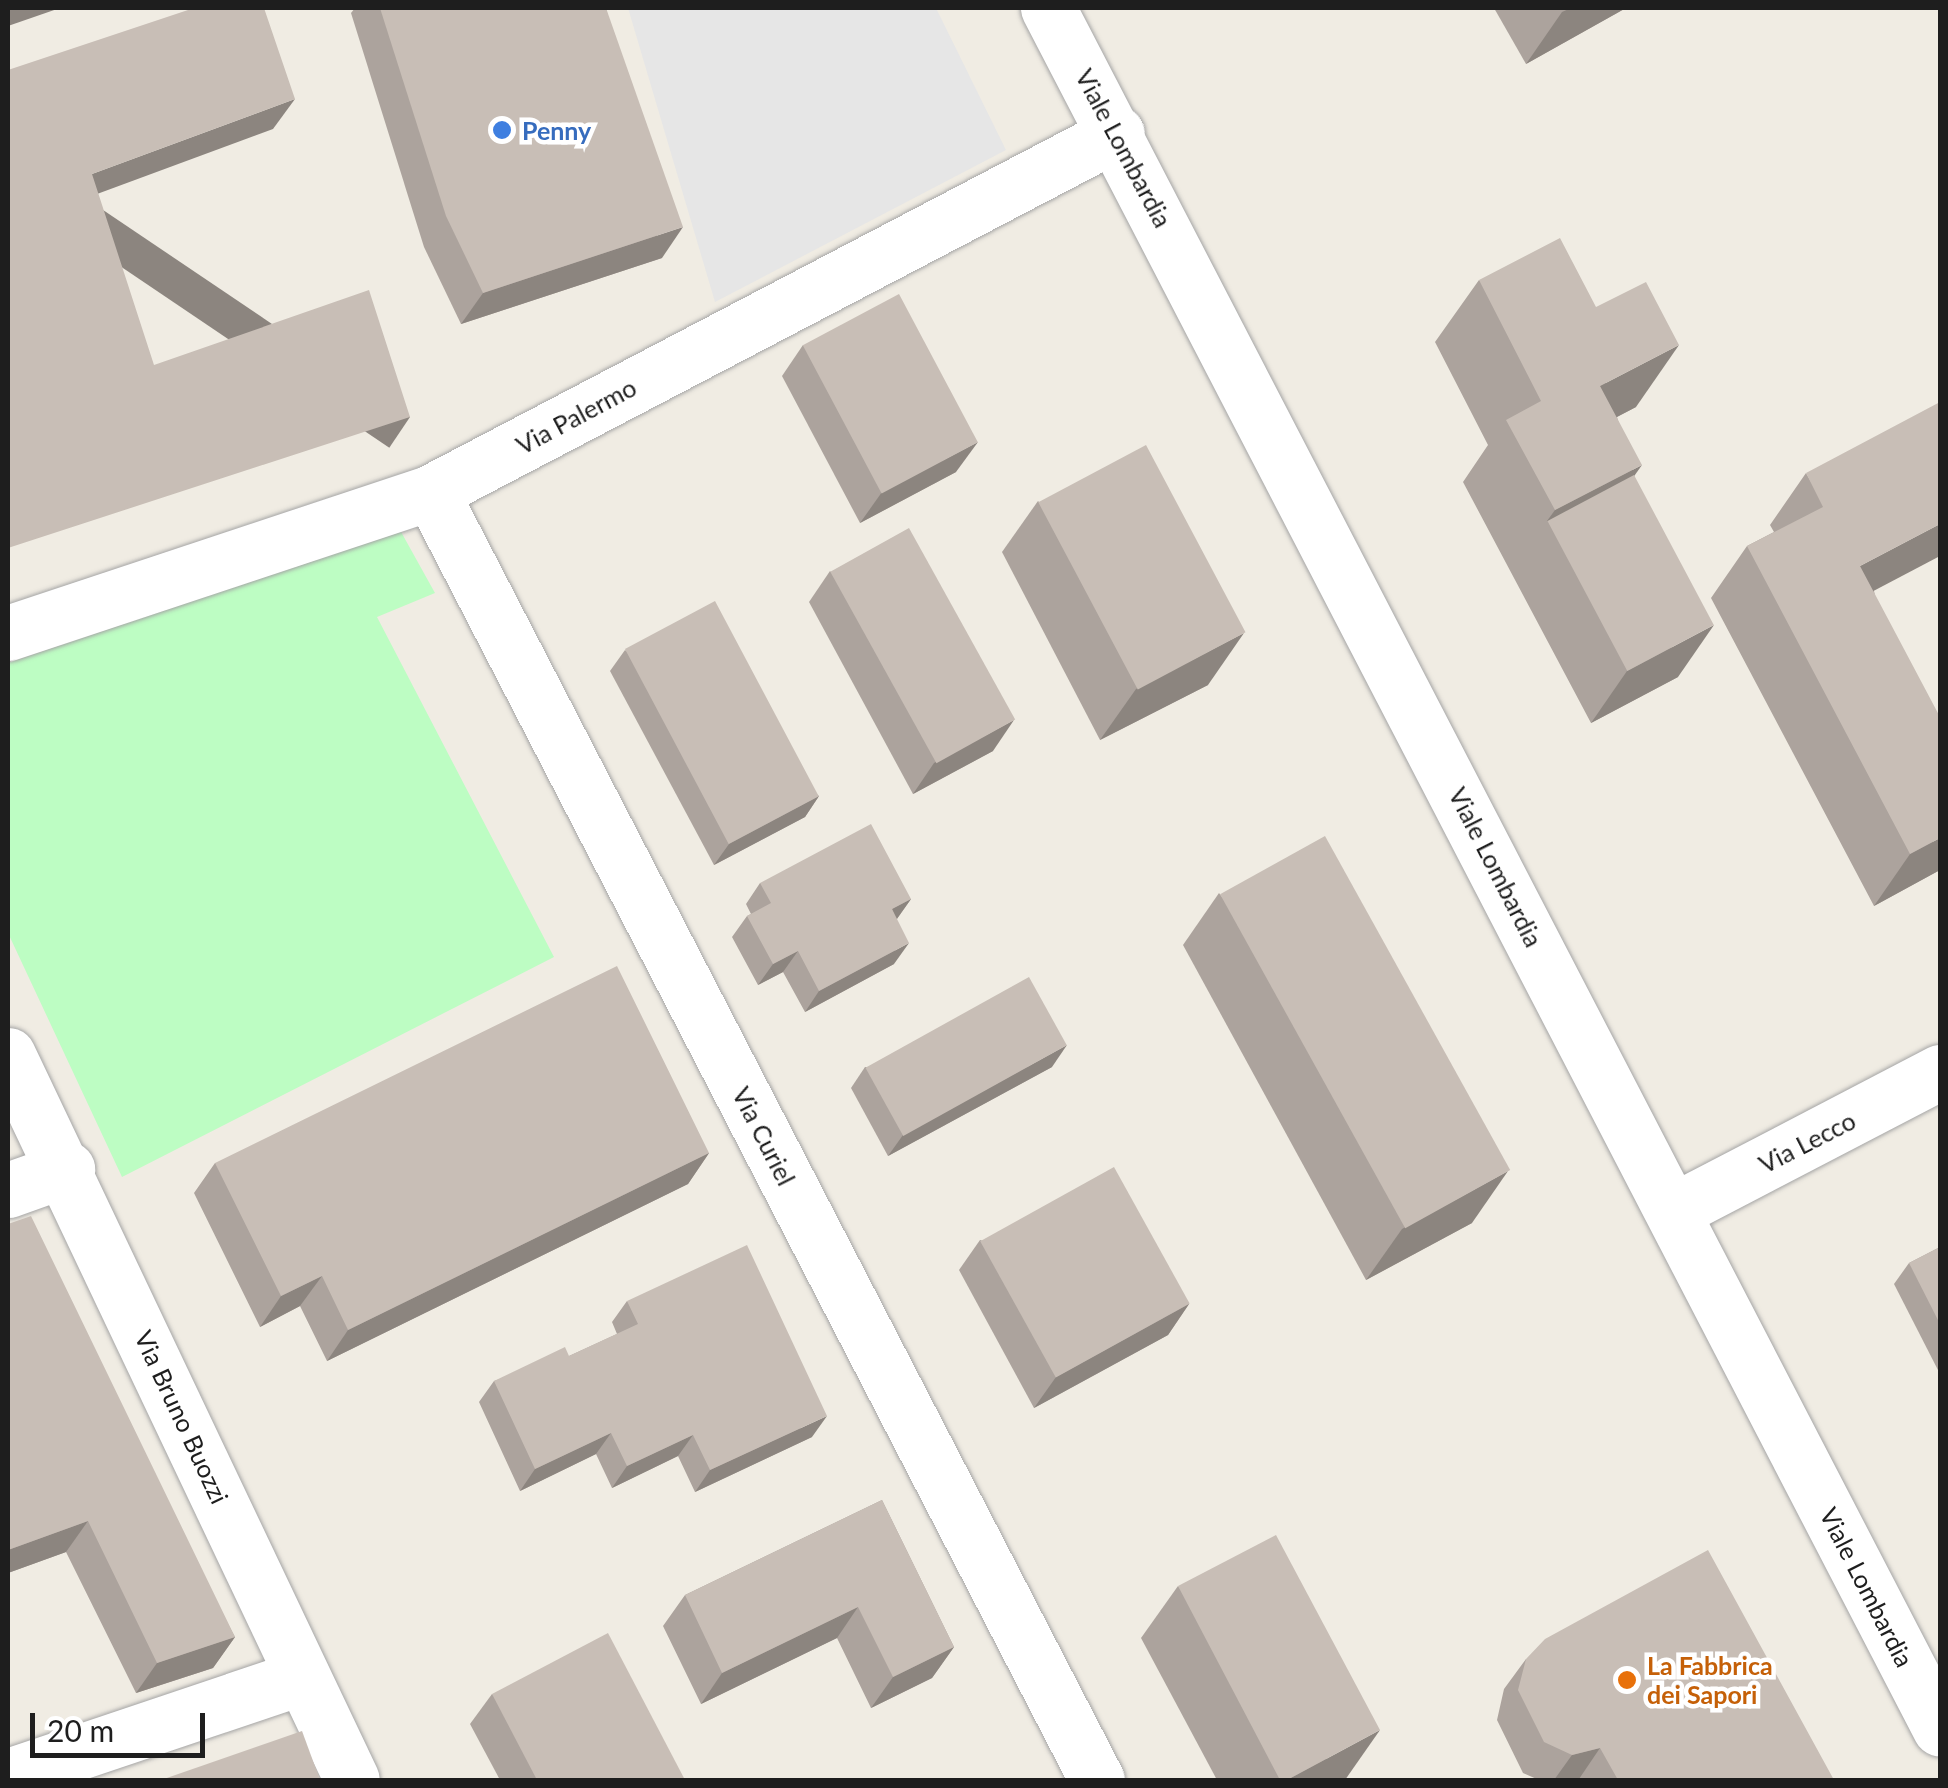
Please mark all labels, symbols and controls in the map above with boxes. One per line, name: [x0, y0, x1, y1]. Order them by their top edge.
street label: Viale Lombardia: [1070, 64, 1178, 232]
place label: Penny: [522, 115, 591, 145]
marker: Penny: [491, 119, 513, 141]
street label: Via Palermo: [511, 372, 641, 460]
street label: Viale Lombardia: [1443, 782, 1549, 952]
street label: Via Curiel: [726, 1082, 802, 1190]
street label: Via Lecco: [1754, 1105, 1860, 1179]
street label: Via Bruno Buozzi: [129, 1326, 235, 1508]
street label: Viale Lombardia: [1814, 1502, 1920, 1672]
place label: La Fabbrica dei Sapori: [1647, 1651, 1773, 1710]
marker: La Fabbrica dei Sapori: [1616, 1669, 1638, 1691]
scale bar: [35, 1693, 210, 1755]
text: 20 m: [47, 1712, 114, 1748]

